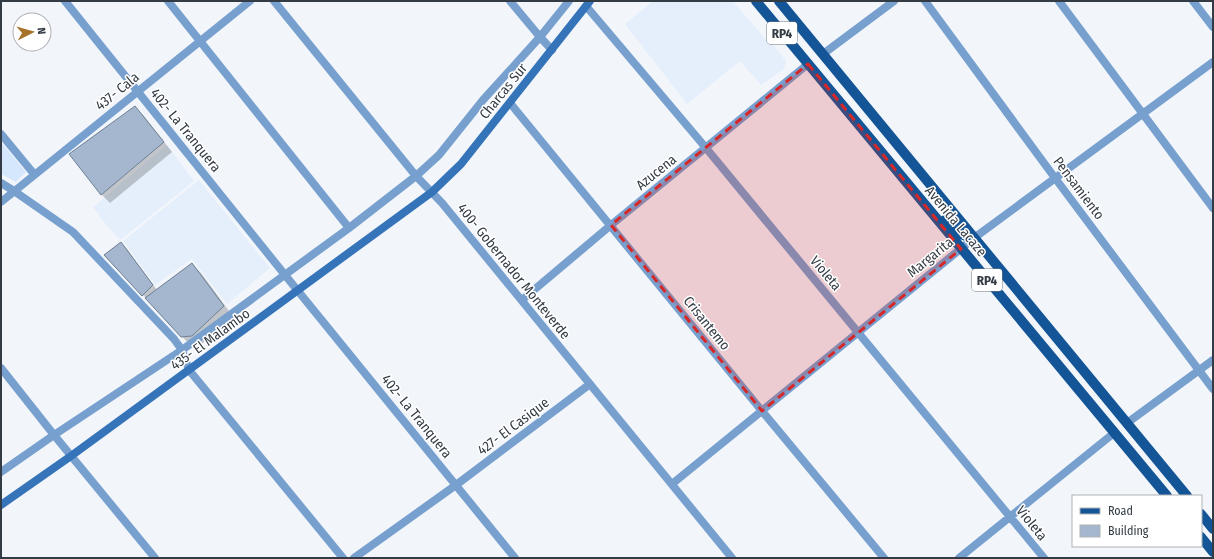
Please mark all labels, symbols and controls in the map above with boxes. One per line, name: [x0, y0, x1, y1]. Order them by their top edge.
north arrow: [12, 12, 52, 52]
road number: RP4: [767, 22, 797, 44]
text: N: [35, 27, 48, 35]
street label: Charcas Sur: [476, 60, 531, 123]
street label: 437- Cala: [92, 69, 143, 114]
street label: 402- La Tranquera: [147, 85, 225, 176]
street label: Azucena: [633, 151, 680, 194]
street label: Pensamiento: [1049, 154, 1108, 223]
street label: Avenida Lacaze: [921, 183, 990, 260]
street label: 400- Gobernador Monteverde: [454, 200, 574, 343]
street label: Margarita: [904, 234, 957, 281]
street label: Violeta: [806, 253, 845, 294]
road number: RP4: [972, 269, 1002, 291]
street label: Crisantemo: [680, 293, 734, 354]
street label: 435- El Malambo: [167, 305, 253, 374]
street label: 402- La Tranquera: [378, 371, 456, 462]
street label: 427- El Casique: [474, 394, 553, 459]
legend: [1072, 495, 1202, 547]
street label: Violeta: [1012, 502, 1051, 544]
text: Road: [1108, 504, 1133, 518]
text: Building: [1108, 524, 1149, 538]

